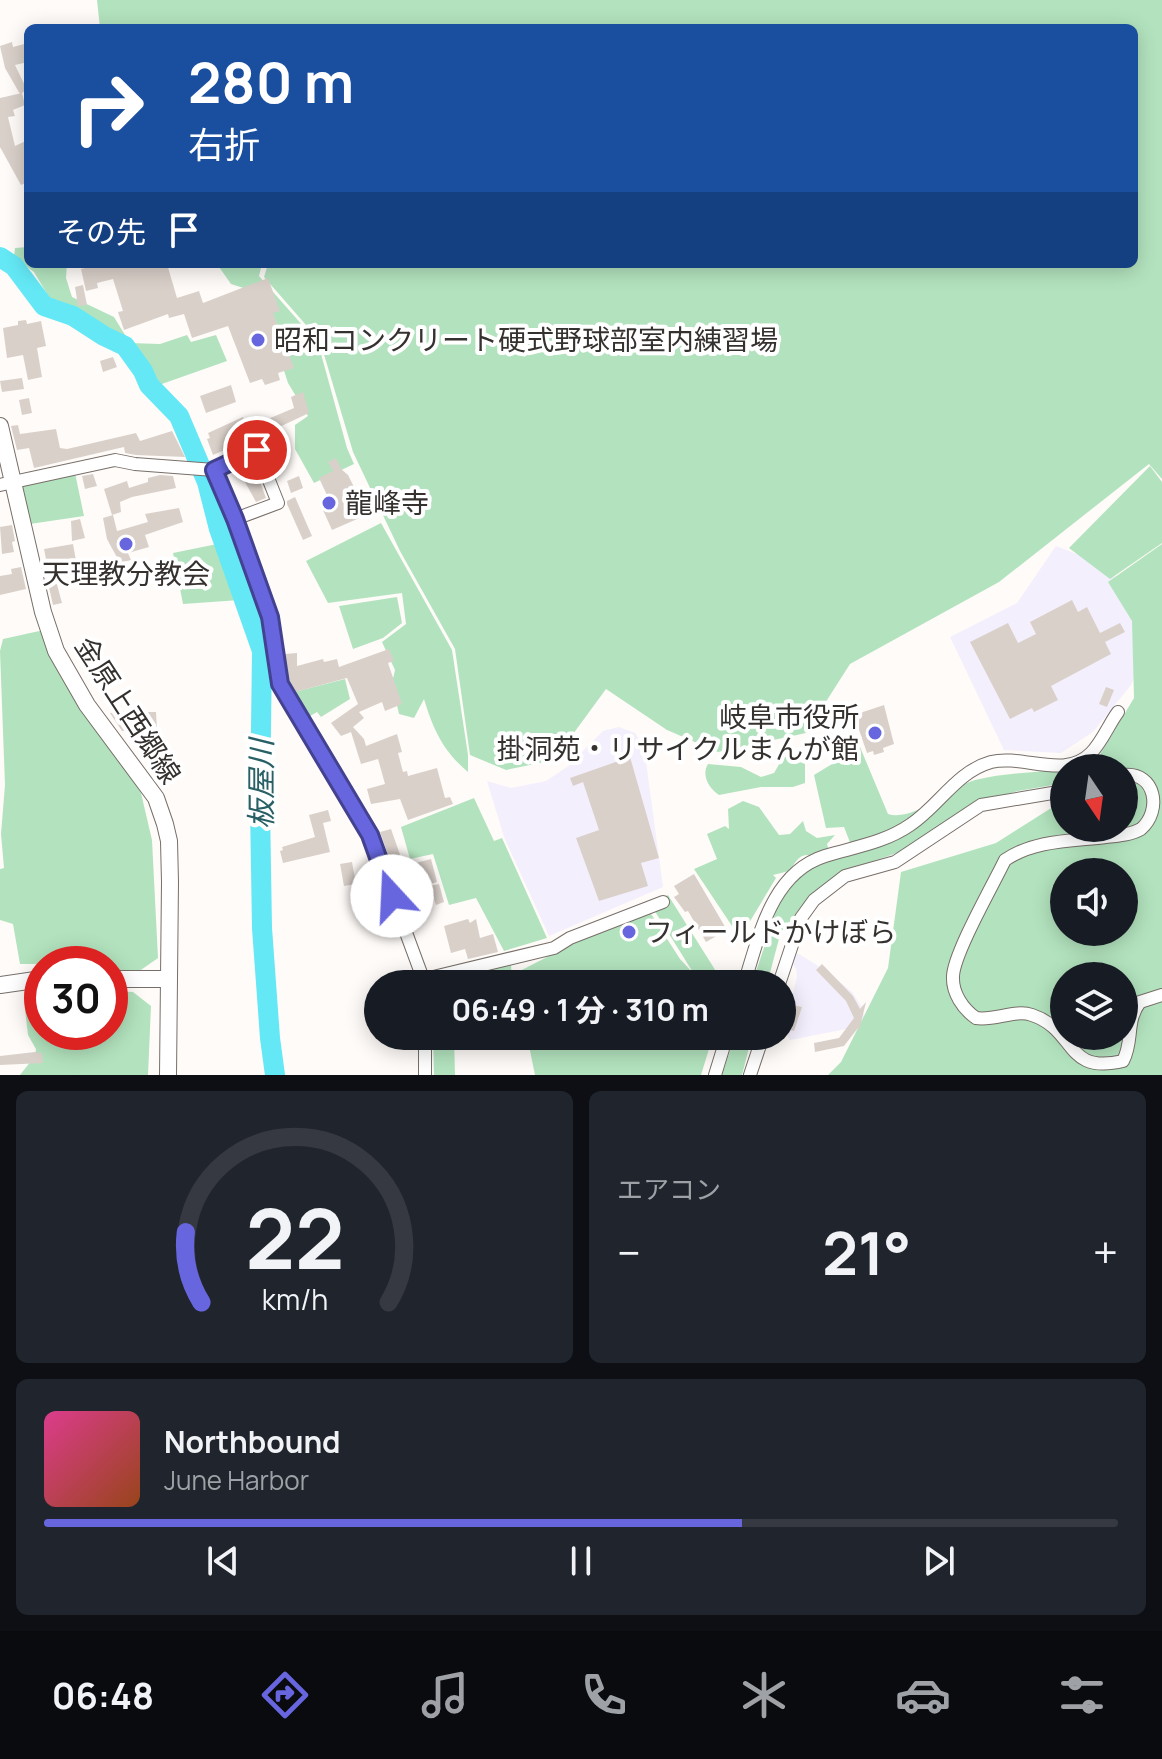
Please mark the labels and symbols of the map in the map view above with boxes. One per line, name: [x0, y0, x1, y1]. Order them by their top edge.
place label: 昭和コンクリート硬式野球部室内練習場: [274, 320, 778, 358]
marker: 昭和コンクリート硬式野球部室内練習場: [249, 331, 267, 349]
pin: [223, 416, 291, 484]
place label: 龍峰寺: [345, 483, 429, 521]
marker: 龍峰寺: [320, 494, 338, 512]
marker: 天理教分教会: [117, 535, 135, 553]
place label: 天理教分教会: [42, 554, 210, 592]
street label: 金原上西郷線: [67, 629, 191, 790]
place label: 岐阜市役所 掛洞苑・リサイクルまんが館: [496, 697, 859, 767]
marker: 岐阜市役所 掛洞苑・リサイクルまんが館: [866, 724, 884, 742]
water label: 板屋川: [240, 736, 281, 829]
north arrow: [1050, 754, 1138, 842]
position arrow: [350, 854, 434, 938]
place label: フィールドかけぼら: [645, 912, 896, 950]
marker: フィールドかけぼら: [620, 923, 638, 941]
speed limit sign: 30: [24, 946, 128, 1050]

